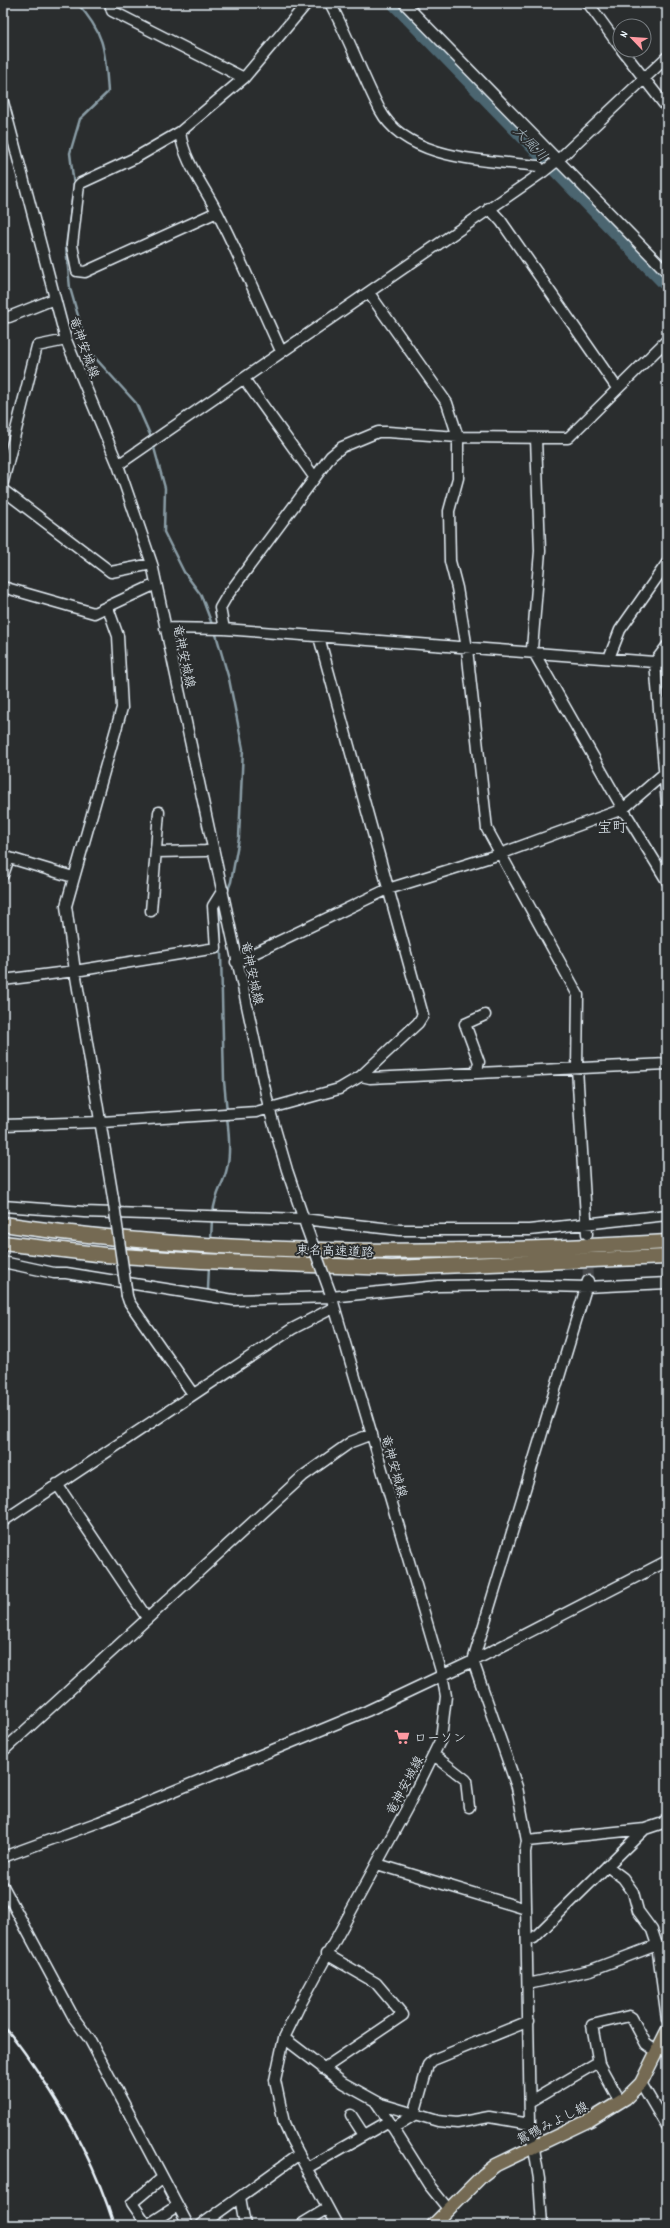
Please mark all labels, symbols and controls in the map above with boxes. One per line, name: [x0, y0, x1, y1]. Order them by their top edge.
north arrow: [612, 18, 652, 58]
text: N: [616, 28, 633, 40]
water label: 大風川: [508, 122, 551, 166]
street label: 竜神安城線: [63, 314, 103, 383]
street label: 竜神安城線: [167, 623, 199, 691]
district label: 宝町: [597, 818, 628, 840]
street label: 竜神安城線: [235, 940, 267, 1008]
street label: 東名高速道路: [296, 1242, 374, 1263]
street label: 竜神安城線: [375, 1433, 411, 1502]
supermarket icon: ローソン: [393, 1728, 411, 1746]
place label: ローソン: [414, 1730, 466, 1749]
street label: 竜神安城線: [383, 1752, 430, 1819]
street label: 鴛鴨みよし線: [514, 2098, 593, 2150]

